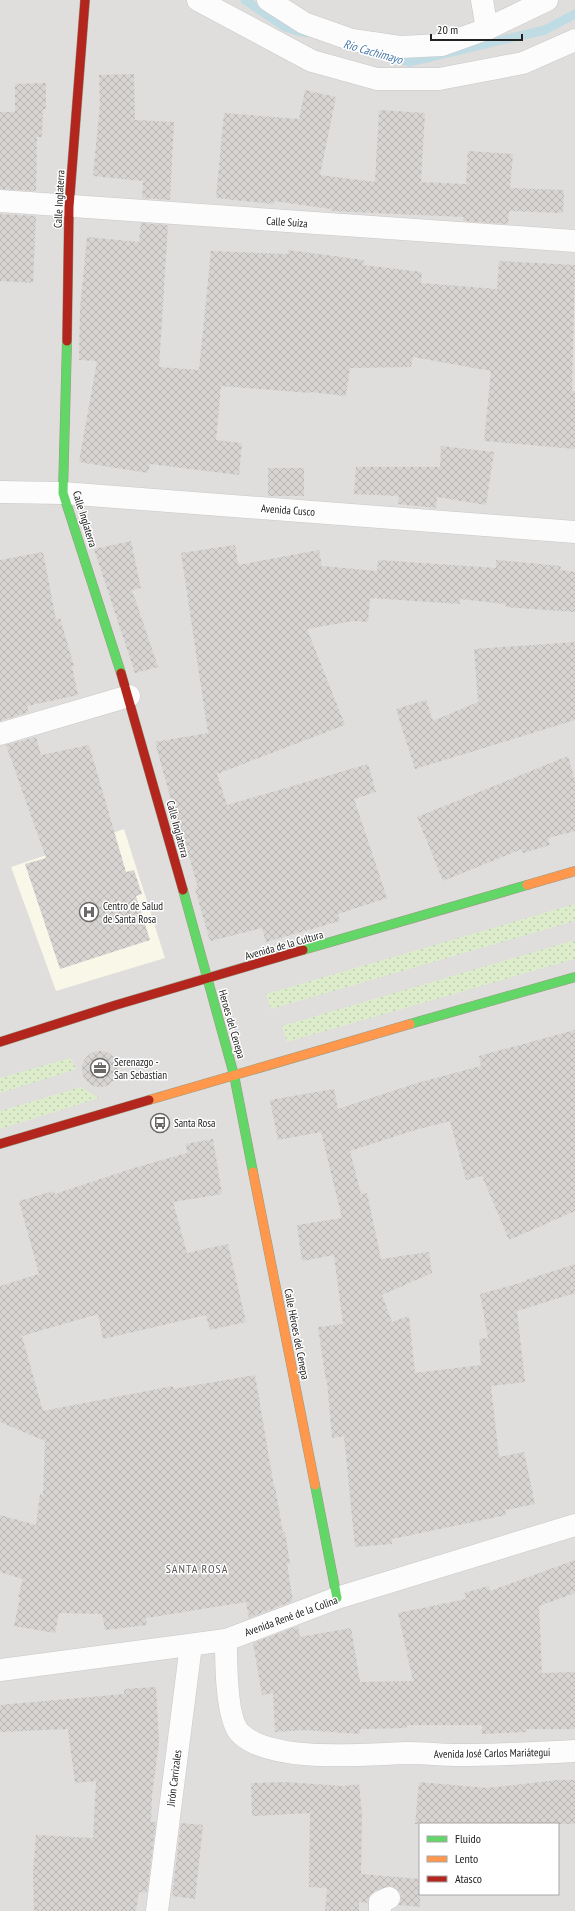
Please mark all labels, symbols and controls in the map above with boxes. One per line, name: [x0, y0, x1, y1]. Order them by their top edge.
scale bar: [431, 16, 522, 42]
text: 20 m: [437, 22, 458, 37]
water label: Río Cachimayo: [342, 36, 405, 67]
street label: Calle Inglaterra: [50, 170, 68, 228]
street label: Calle Suiza: [266, 214, 308, 230]
street label: Calle Inglaterra: [70, 489, 100, 549]
street label: Avenida Cusco: [260, 501, 316, 519]
street label: Calle Inglaterra: [164, 799, 192, 859]
place label: Centro de Salud de Santa Rosa: [103, 899, 163, 926]
hospital icon: Centro de Salud de Santa Rosa: [78, 901, 100, 923]
street label: Avenida de la Cultura: [243, 927, 325, 963]
street label: Heroes del Cenepa: [216, 988, 248, 1060]
place label: Serenazgo - San Sebastian: [114, 1055, 167, 1082]
office icon: Serenazgo - San Sebastian: [89, 1057, 111, 1079]
bus stop icon: Santa Rosa: [149, 1112, 171, 1134]
place label: Santa Rosa: [174, 1116, 215, 1130]
street label: Calle Héroes del Cenepa: [281, 1287, 313, 1381]
district label: SANTA ROSA: [166, 1561, 228, 1576]
street label: Avenida René de la Colina: [243, 1593, 339, 1639]
street label: Avenida José Carlos Mariátegui: [434, 1745, 550, 1761]
street label: Jirón Carrizales: [163, 1749, 184, 1808]
legend: [419, 1823, 559, 1895]
text: Fluido: [455, 1831, 481, 1846]
text: Lento: [455, 1851, 478, 1866]
text: Atasco: [455, 1871, 482, 1886]

